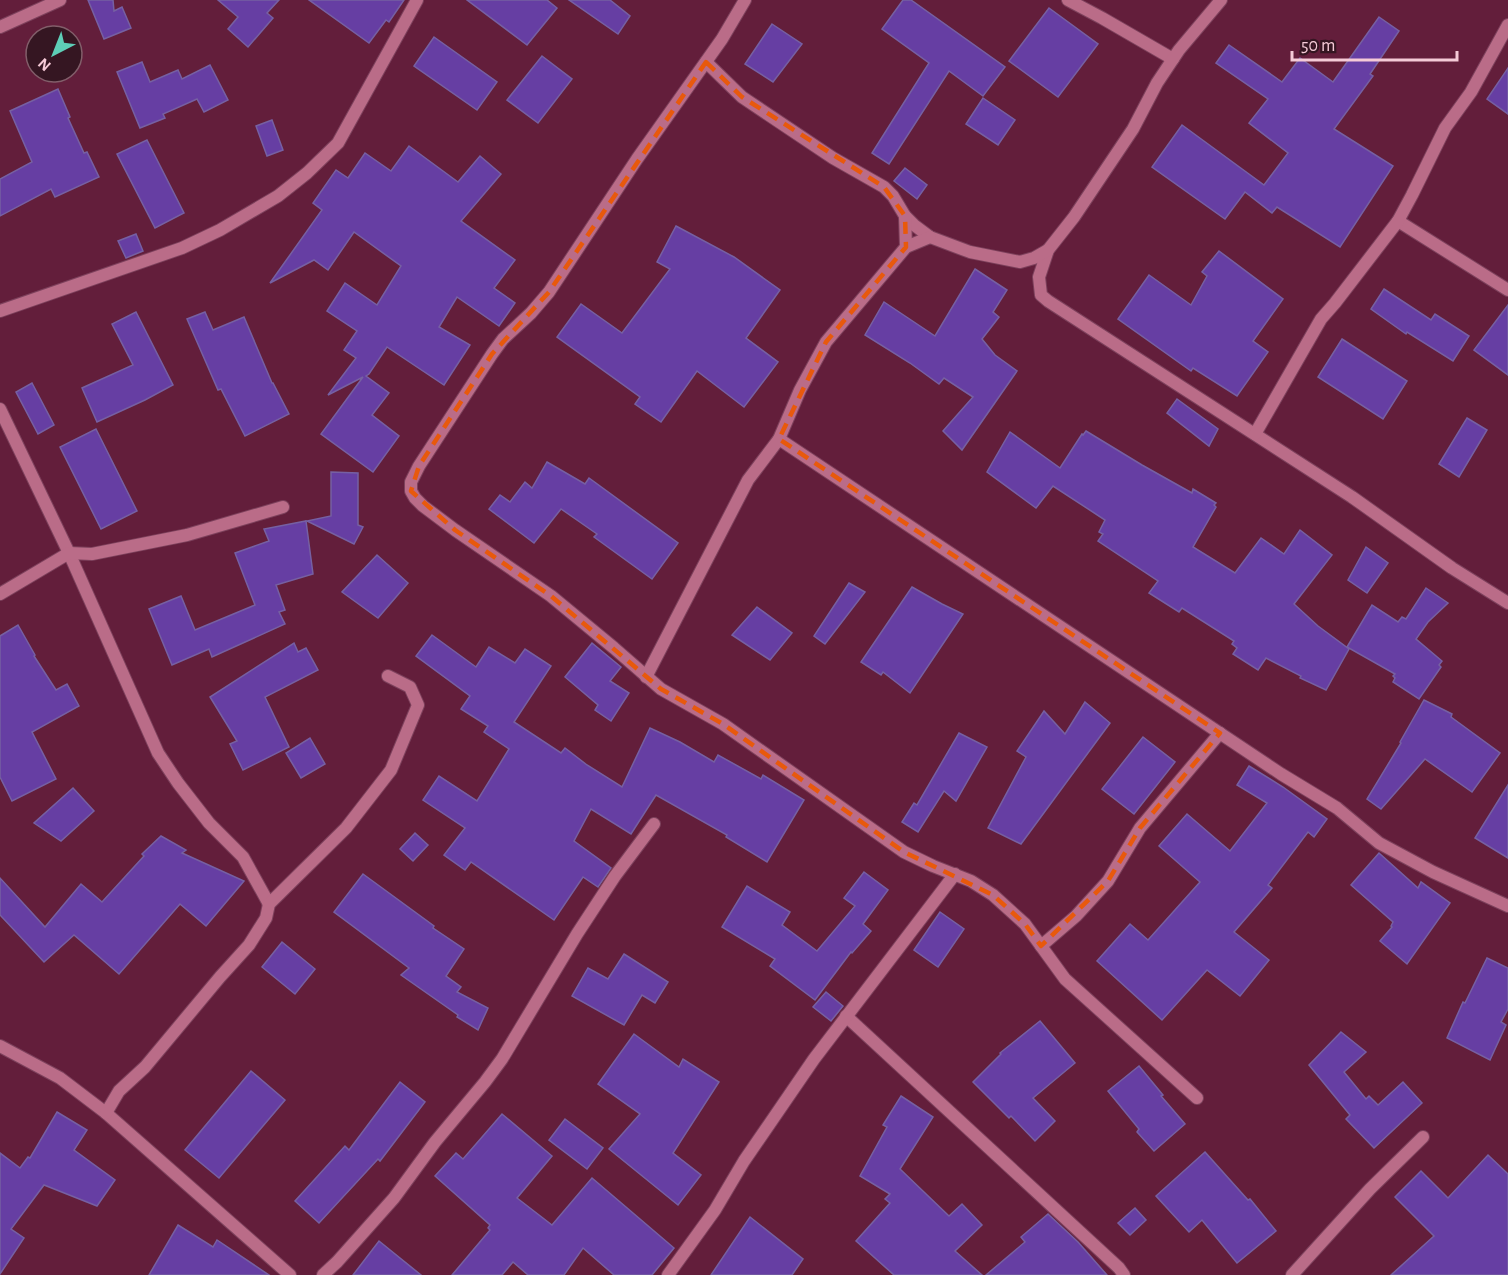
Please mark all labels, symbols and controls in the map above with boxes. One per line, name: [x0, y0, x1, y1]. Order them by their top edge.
north arrow: [24, 24, 84, 84]
scale bar: [1292, 24, 1457, 62]
text: 50 m: [1301, 37, 1335, 55]
text: N: [35, 55, 54, 74]

